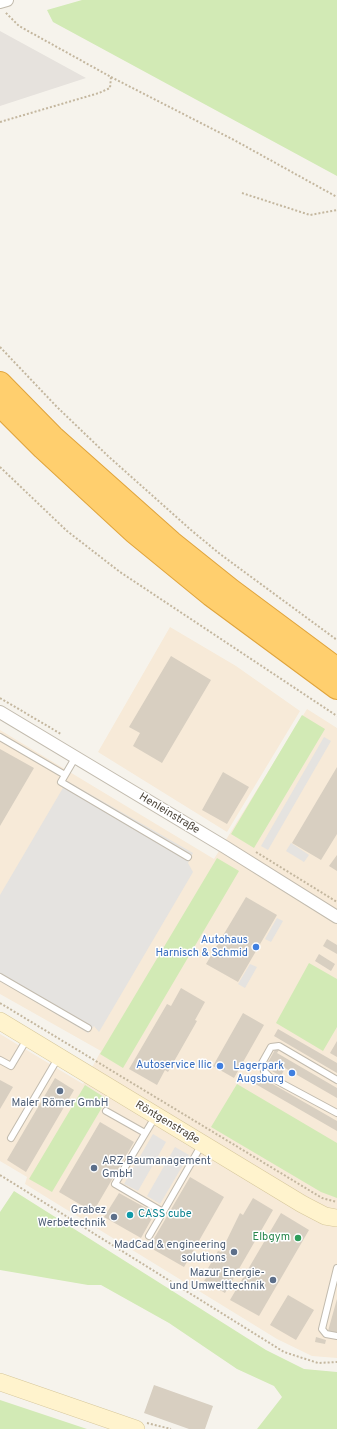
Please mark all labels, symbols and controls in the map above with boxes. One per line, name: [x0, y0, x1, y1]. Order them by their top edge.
street label: Henleinstraße: [136, 791, 202, 837]
place label: Autohaus Harnisch & Schmid: [156, 934, 248, 960]
marker: Autohaus Harnisch & Schmid: [251, 942, 261, 952]
place label: Autoservice Ilic: [136, 1059, 212, 1073]
place label: Lagerpark Augsburg: [233, 1060, 284, 1086]
marker: Autoservice Ilic: [215, 1061, 225, 1071]
marker: Lagerpark Augsburg: [287, 1068, 297, 1078]
marker: Maler Römer GmbH: [55, 1086, 65, 1096]
place label: Maler Römer GmbH: [12, 1097, 108, 1111]
street label: Röntgenstraße: [132, 1099, 202, 1147]
place label: ARZ Baumanagement GmbH: [102, 1155, 211, 1181]
marker: ARZ Baumanagement GmbH: [89, 1163, 99, 1173]
place label: Grabez Werbetechnik: [38, 1204, 106, 1230]
place label: CASS cube: [138, 1208, 192, 1222]
marker: CASS cube: [125, 1210, 135, 1220]
marker: Grabez Werbetechnik: [109, 1212, 119, 1222]
place label: Elbgym: [253, 1231, 290, 1245]
marker: Elbgym: [293, 1233, 303, 1243]
place label: MadCad & engineering solutions: [114, 1239, 226, 1265]
marker: MadCad & engineering solutions: [229, 1247, 239, 1257]
place label: Mazur Energie- und Umwelttechnik: [169, 1267, 265, 1293]
marker: Mazur Energie- und Umwelttechnik: [268, 1275, 278, 1285]

